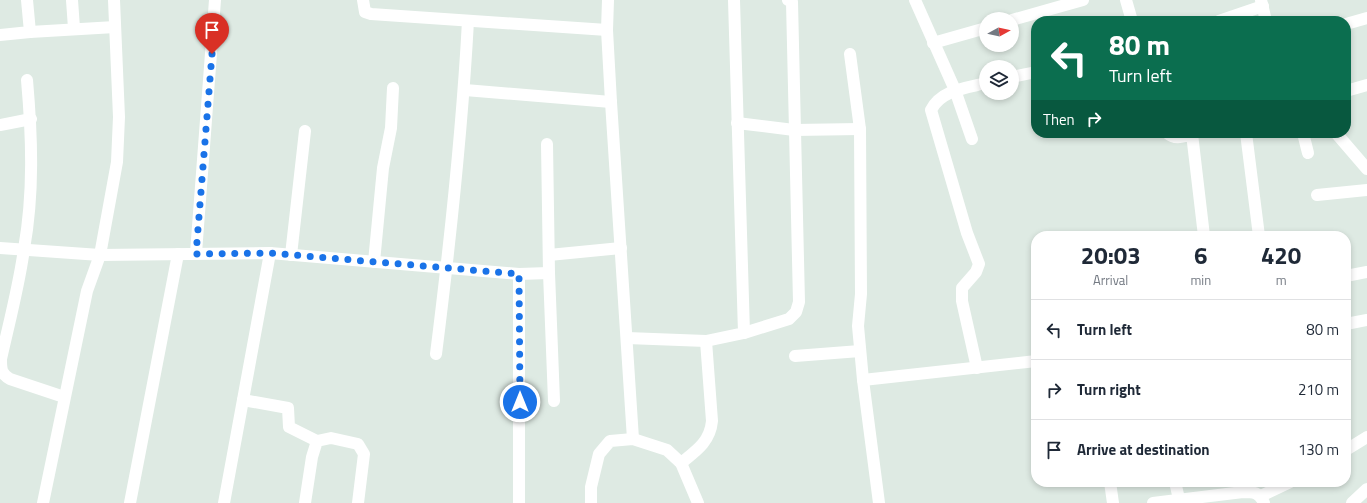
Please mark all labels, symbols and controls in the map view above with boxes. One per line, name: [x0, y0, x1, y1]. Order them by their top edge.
north arrow: [979, 12, 1019, 52]
map controls: [979, 12, 1019, 100]
pin: [195, 13, 229, 54]
icon: arrive: [201, 19, 223, 41]
text: 80 m: [1109, 23, 1170, 66]
icon: left: [1043, 32, 1095, 84]
button: layers: [979, 60, 1019, 100]
text: Turn left: [1109, 62, 1172, 89]
text: Then: [1043, 108, 1075, 131]
icon: right: [1083, 108, 1105, 130]
text: 20:03: [1081, 237, 1141, 273]
text: 6: [1194, 237, 1208, 273]
text: 420: [1261, 237, 1301, 273]
text: Arrival: [1093, 270, 1128, 290]
text: min: [1190, 270, 1211, 290]
text: m: [1276, 270, 1287, 290]
text: Turn left: [1077, 318, 1132, 341]
text: 80 m: [1306, 318, 1339, 341]
icon: left: [1043, 319, 1065, 341]
text: Turn right: [1077, 378, 1141, 401]
text: 210 m: [1298, 378, 1339, 401]
icon: right: [1043, 379, 1065, 401]
position arrow: [499, 381, 541, 423]
text: Arrive at destination: [1077, 438, 1210, 461]
text: 130 m: [1298, 438, 1339, 461]
icon: arrive: [1043, 439, 1065, 461]

